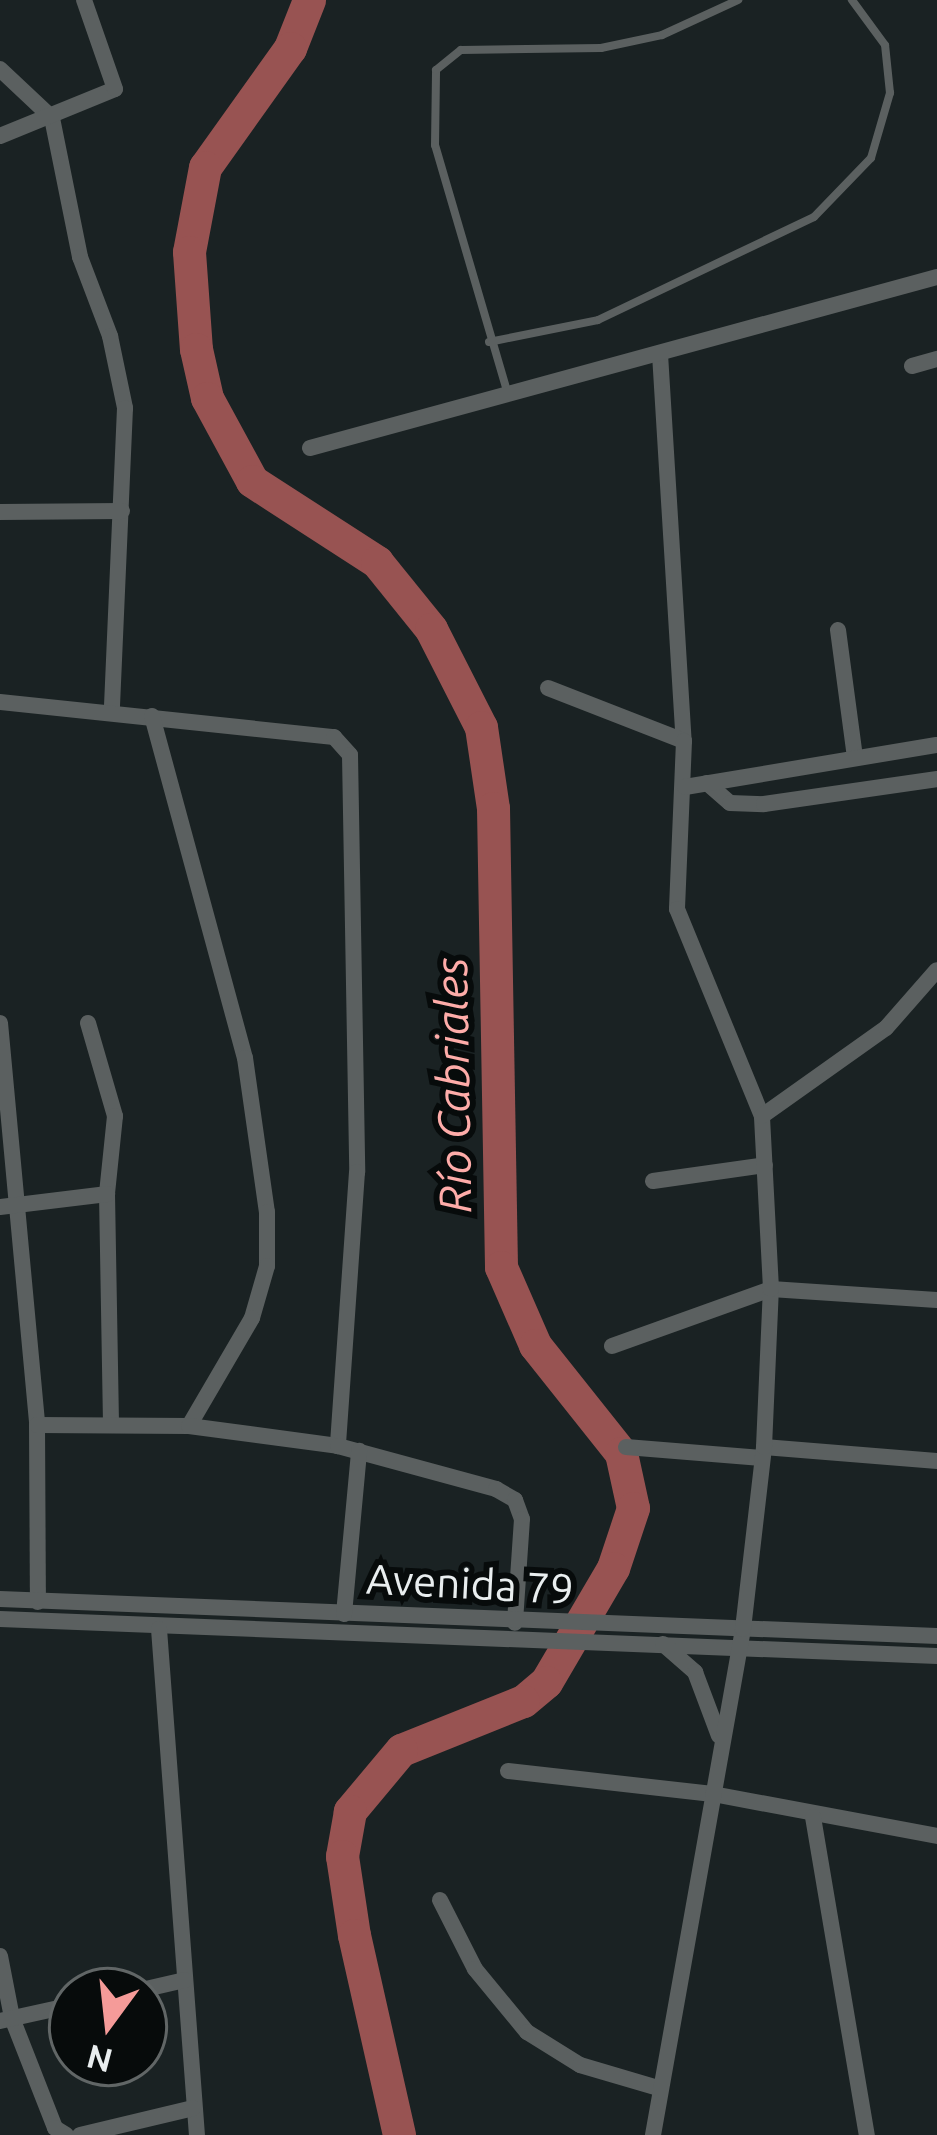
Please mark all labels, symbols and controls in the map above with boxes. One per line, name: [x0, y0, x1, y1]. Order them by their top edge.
water label: Río Cabriales: [424, 957, 482, 1213]
street label: Avenida 79: [365, 1553, 575, 1615]
north arrow: [48, 1967, 168, 2087]
text: N: [83, 2038, 116, 2080]

